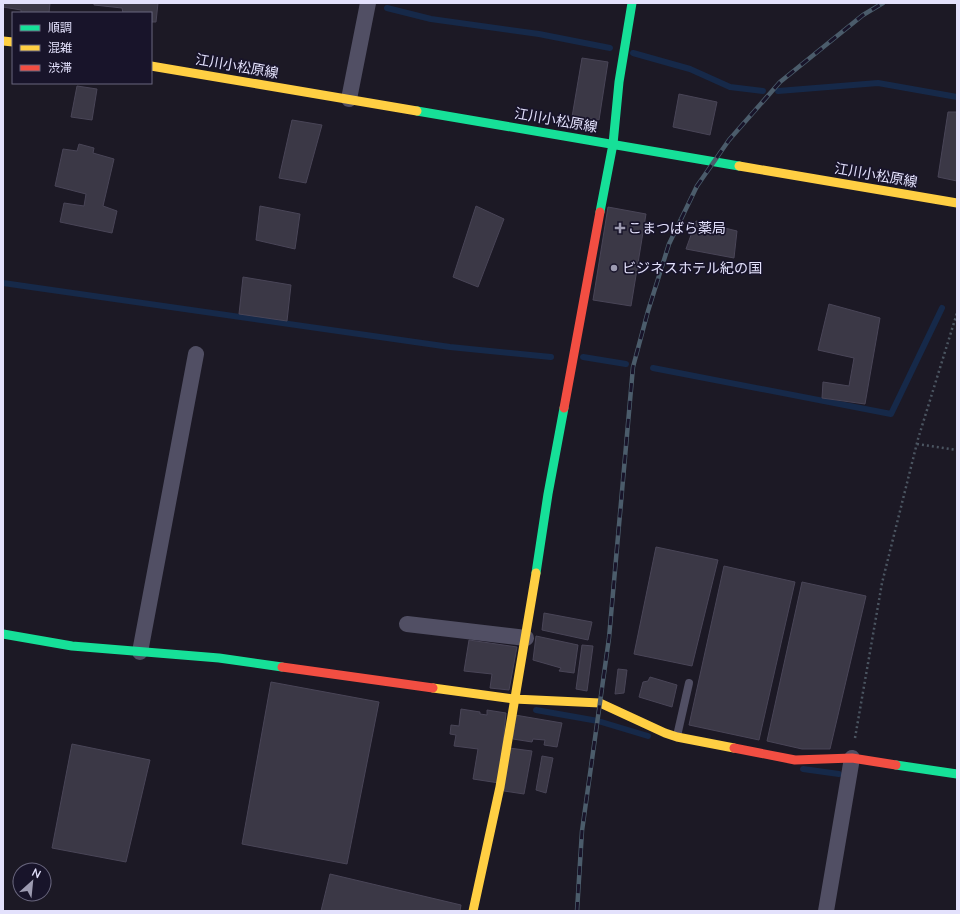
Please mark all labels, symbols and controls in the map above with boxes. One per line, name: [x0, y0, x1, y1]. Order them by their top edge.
legend: [12, 12, 152, 84]
text: 順調: [48, 20, 72, 35]
text: 混雑: [48, 40, 72, 55]
street label: 江川小松原線: [194, 50, 280, 82]
text: 渋滞: [48, 60, 72, 75]
street label: 江川小松原線: [513, 104, 599, 136]
street label: 江川小松原線: [833, 159, 919, 191]
place label: こまつばら薬局: [628, 219, 726, 237]
marker: こまつばら薬局: [615, 223, 625, 233]
place label: ビジネスホテル紀の国: [622, 259, 762, 277]
marker: ビジネスホテル紀の国: [609, 263, 619, 273]
north arrow: [12, 862, 52, 902]
text: N: [30, 865, 43, 881]

